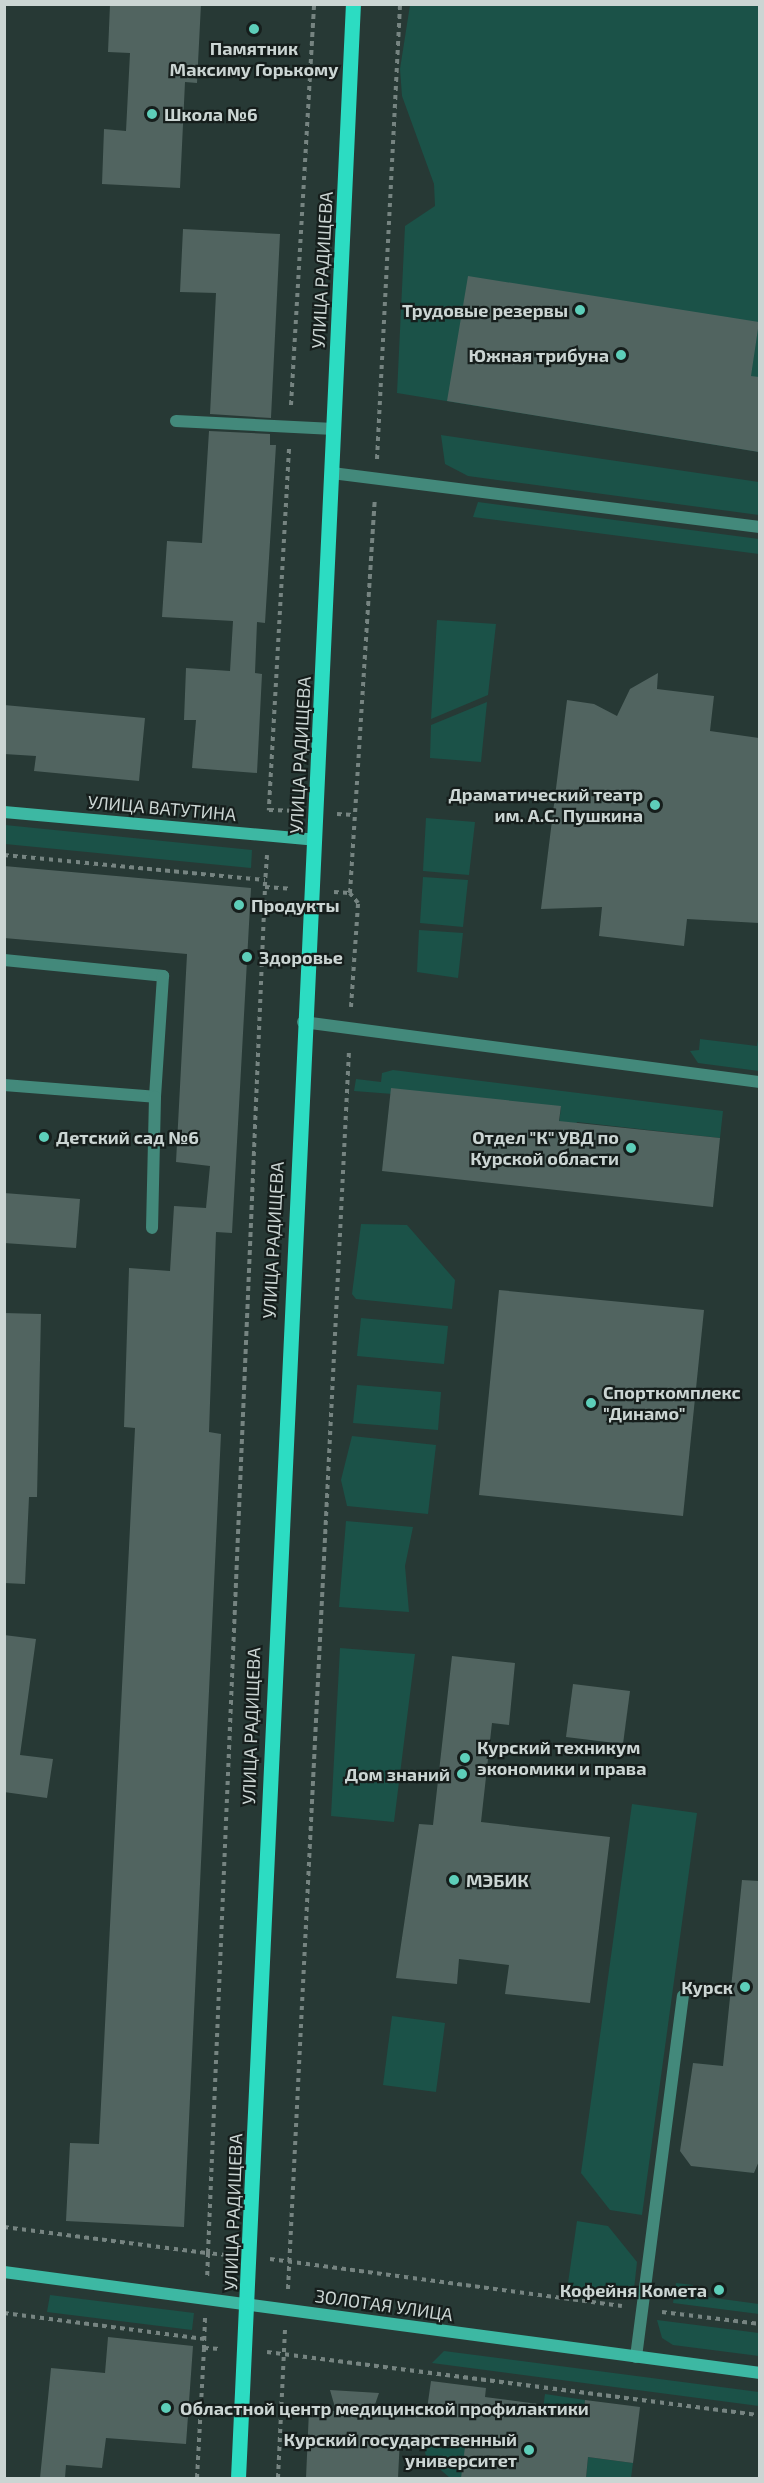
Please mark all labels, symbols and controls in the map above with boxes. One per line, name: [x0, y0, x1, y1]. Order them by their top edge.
marker: Памятник Максиму Горькому: [247, 22, 261, 36]
place label: Памятник Максиму Горькому: [170, 38, 338, 80]
place label: Школа №6: [164, 103, 258, 125]
marker: Школа №6: [145, 107, 159, 121]
street label: УЛИЦА РАДИЩЕВА: [307, 191, 337, 349]
place label: Трудовые резервы: [402, 299, 568, 321]
marker: Трудовые резервы: [573, 303, 587, 317]
place label: Южная трибуна: [468, 344, 609, 366]
marker: Южная трибуна: [614, 348, 628, 362]
street label: УЛИЦА РАДИЩЕВА: [285, 676, 315, 834]
place label: Драматический театр им. А.С. Пушкина: [449, 784, 643, 826]
street label: УЛИЦА ВАТУТИНА: [87, 791, 237, 825]
marker: Драматический театр им. А.С. Пушкина: [648, 798, 662, 812]
place label: Продукты: [251, 894, 339, 916]
marker: Продукты: [232, 898, 246, 912]
place label: Здоровье: [259, 946, 343, 968]
marker: Здоровье: [240, 950, 254, 964]
place label: Детский сад №6: [56, 1126, 199, 1148]
place label: Отдел "К" УВД по Курской области: [470, 1127, 619, 1170]
marker: Детский сад №6: [37, 1130, 51, 1144]
marker: Отдел "К" УВД по Курской области: [624, 1141, 638, 1155]
street label: УЛИЦА РАДИЩЕВА: [258, 1161, 288, 1319]
place label: Спорткомплекс "Динамо": [603, 1382, 741, 1424]
marker: Спорткомплекс "Динамо": [584, 1396, 598, 1410]
street label: УЛИЦА РАДИЩЕВА: [237, 1647, 265, 1805]
place label: Курский техникум экономики и права: [477, 1737, 646, 1780]
marker: Курский техникум экономики и права: [458, 1751, 472, 1765]
place label: Дом знаний: [345, 1763, 450, 1785]
marker: Дом знаний: [455, 1767, 469, 1781]
place label: МЭБИК: [466, 1869, 529, 1891]
marker: МЭБИК: [447, 1873, 461, 1887]
place label: Курск: [681, 1976, 733, 1998]
marker: Курск: [738, 1980, 752, 1994]
street label: УЛИЦА РАДИЩЕВА: [219, 2133, 247, 2291]
place label: Кофейня Комета: [560, 2279, 707, 2301]
marker: Кофейня Комета: [712, 2283, 726, 2297]
street label: ЗОЛОТАЯ УЛИЦА: [314, 2285, 454, 2325]
place label: Областной центр медицинской профилактики: [180, 2397, 589, 2419]
marker: Областной центр медицинской профилактики: [157, 2399, 175, 2417]
place label: Курский государственный университет: [284, 2429, 517, 2472]
marker: Курский государственный университет: [522, 2443, 536, 2457]

